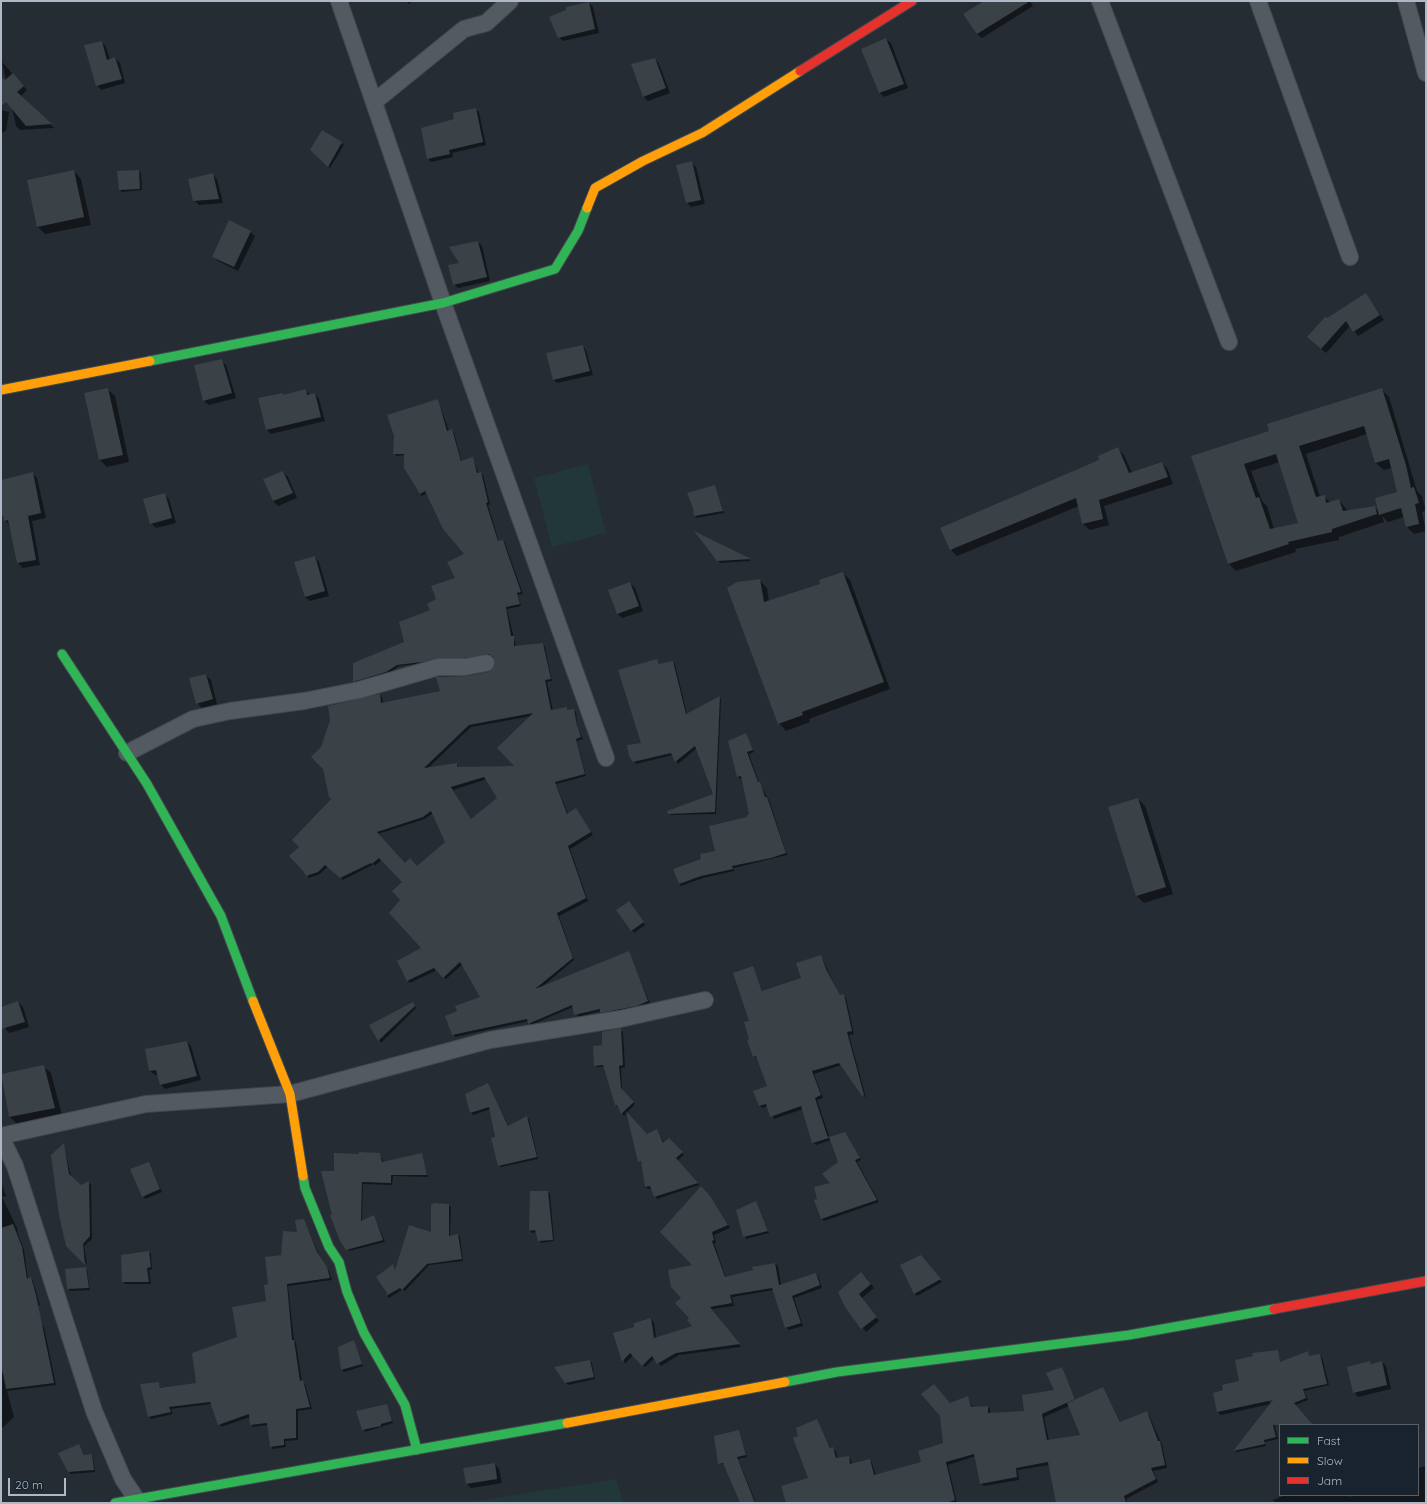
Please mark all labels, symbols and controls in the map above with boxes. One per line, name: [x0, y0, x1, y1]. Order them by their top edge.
legend: [1279, 1424, 1419, 1496]
text: Fast: [1317, 1433, 1341, 1448]
text: Slow: [1317, 1453, 1343, 1468]
scale bar: [10, 1470, 68, 1496]
text: Jam: [1317, 1473, 1342, 1488]
text: 20 m: [15, 1477, 43, 1492]

